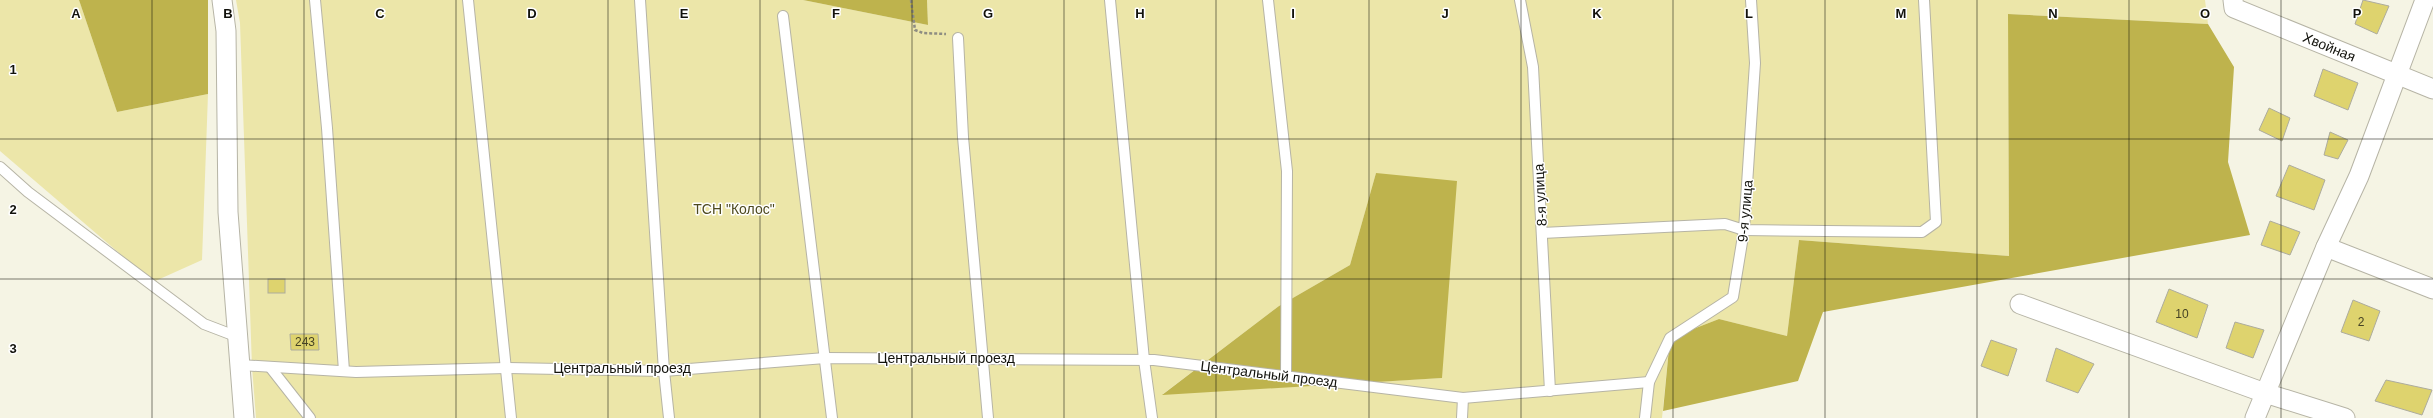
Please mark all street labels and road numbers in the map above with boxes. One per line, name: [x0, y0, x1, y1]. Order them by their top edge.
street label: Хвойная: [2301, 29, 2358, 65]
street label: 8-я улица: [1530, 163, 1550, 227]
street label: 9-я улица: [1734, 179, 1756, 243]
street label: Центральный проезд: [877, 350, 1015, 366]
street label: Центральный проезд: [1200, 358, 1338, 390]
street label: Центральный проезд: [553, 360, 691, 376]

